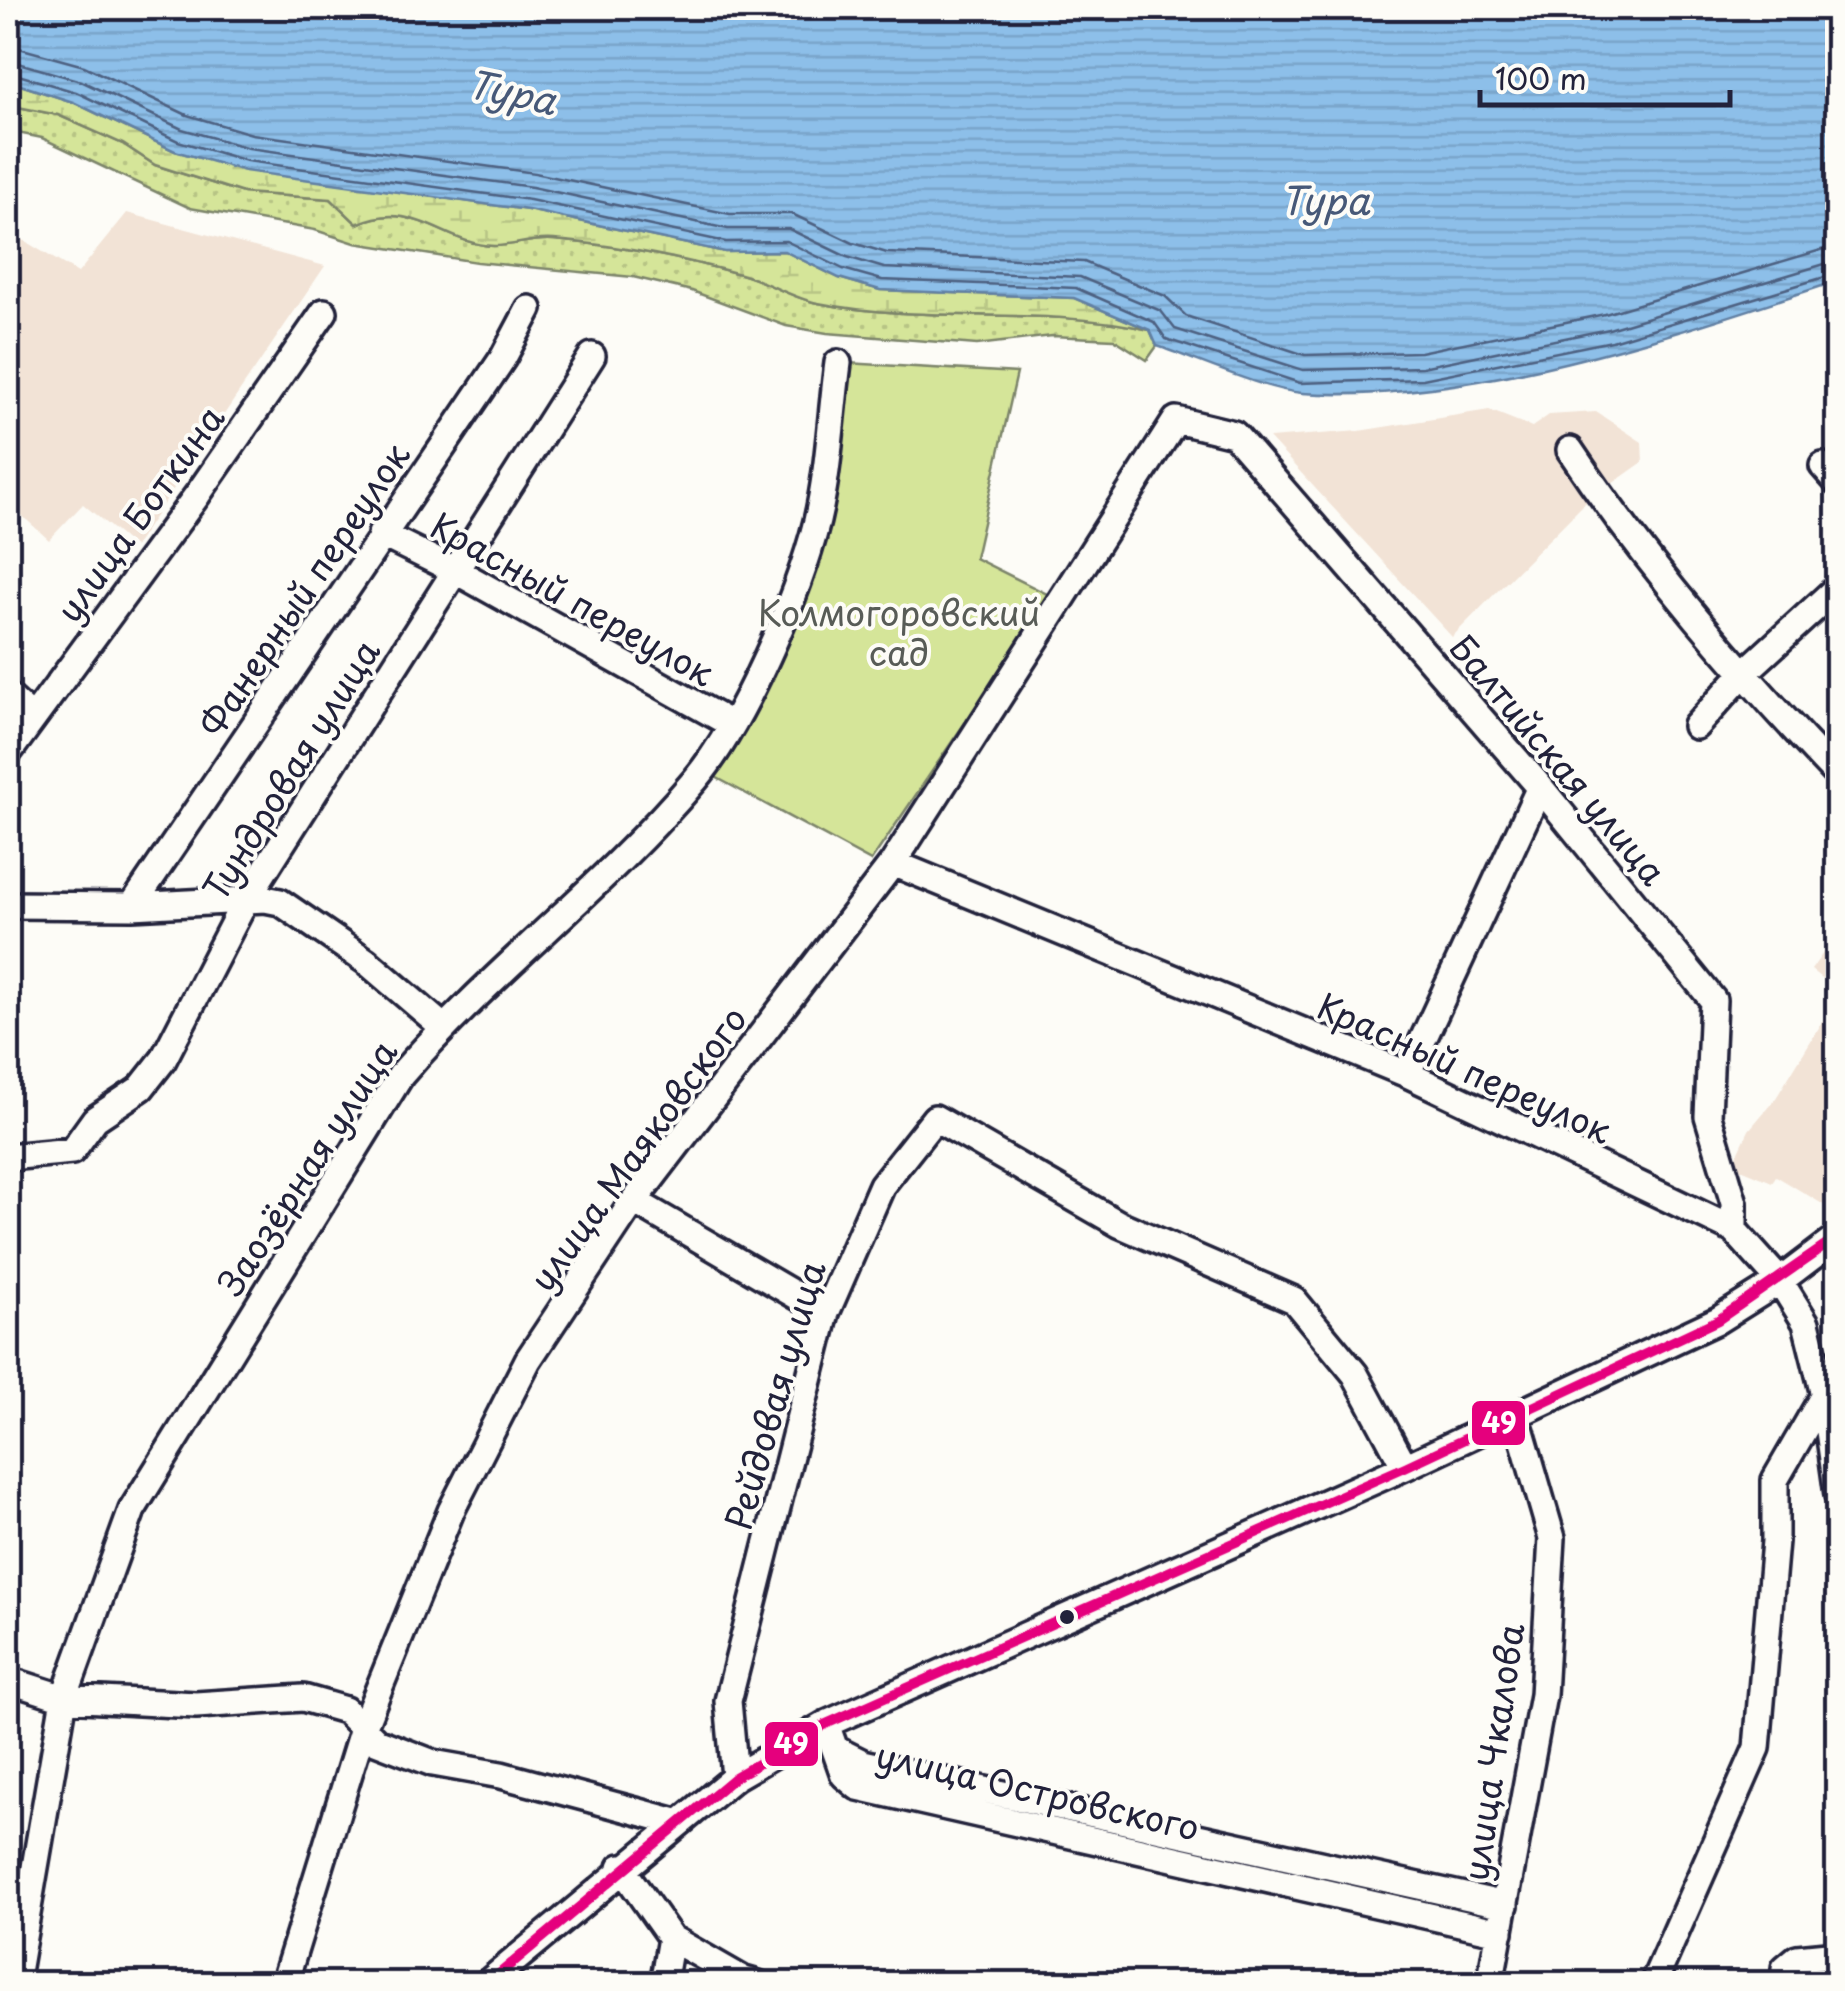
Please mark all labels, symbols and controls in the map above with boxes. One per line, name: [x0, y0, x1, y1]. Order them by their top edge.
scale bar: [1480, 45, 1730, 107]
water label: Тура: [462, 54, 563, 128]
text: 100 m: [1495, 55, 1587, 100]
water label: Тура: [1280, 171, 1371, 228]
street label: улица Боткина: [42, 393, 236, 633]
street label: Фанерный переулок: [185, 431, 421, 747]
street label: Красный переулок: [422, 498, 725, 698]
park label: Колмогоровский сад: [758, 585, 1040, 678]
street label: Балтийская улица: [1438, 622, 1680, 896]
street label: Тундровая улица: [188, 628, 392, 910]
street label: Красный переулок: [1310, 978, 1621, 1156]
street label: улица Маяковского: [515, 994, 759, 1302]
street label: Заозёрная улица: [203, 1029, 409, 1305]
street label: Рейдовая улица: [710, 1255, 838, 1535]
line badge: 49: [1470, 1399, 1527, 1447]
text: 49: [1481, 1400, 1517, 1443]
unlabelled marker: [1057, 1607, 1077, 1627]
street label: улица Чкалова: [1448, 1619, 1536, 1884]
line badge: 49: [763, 1720, 820, 1768]
text: 49: [773, 1721, 809, 1764]
street label: улица Островского: [871, 1727, 1205, 1853]

